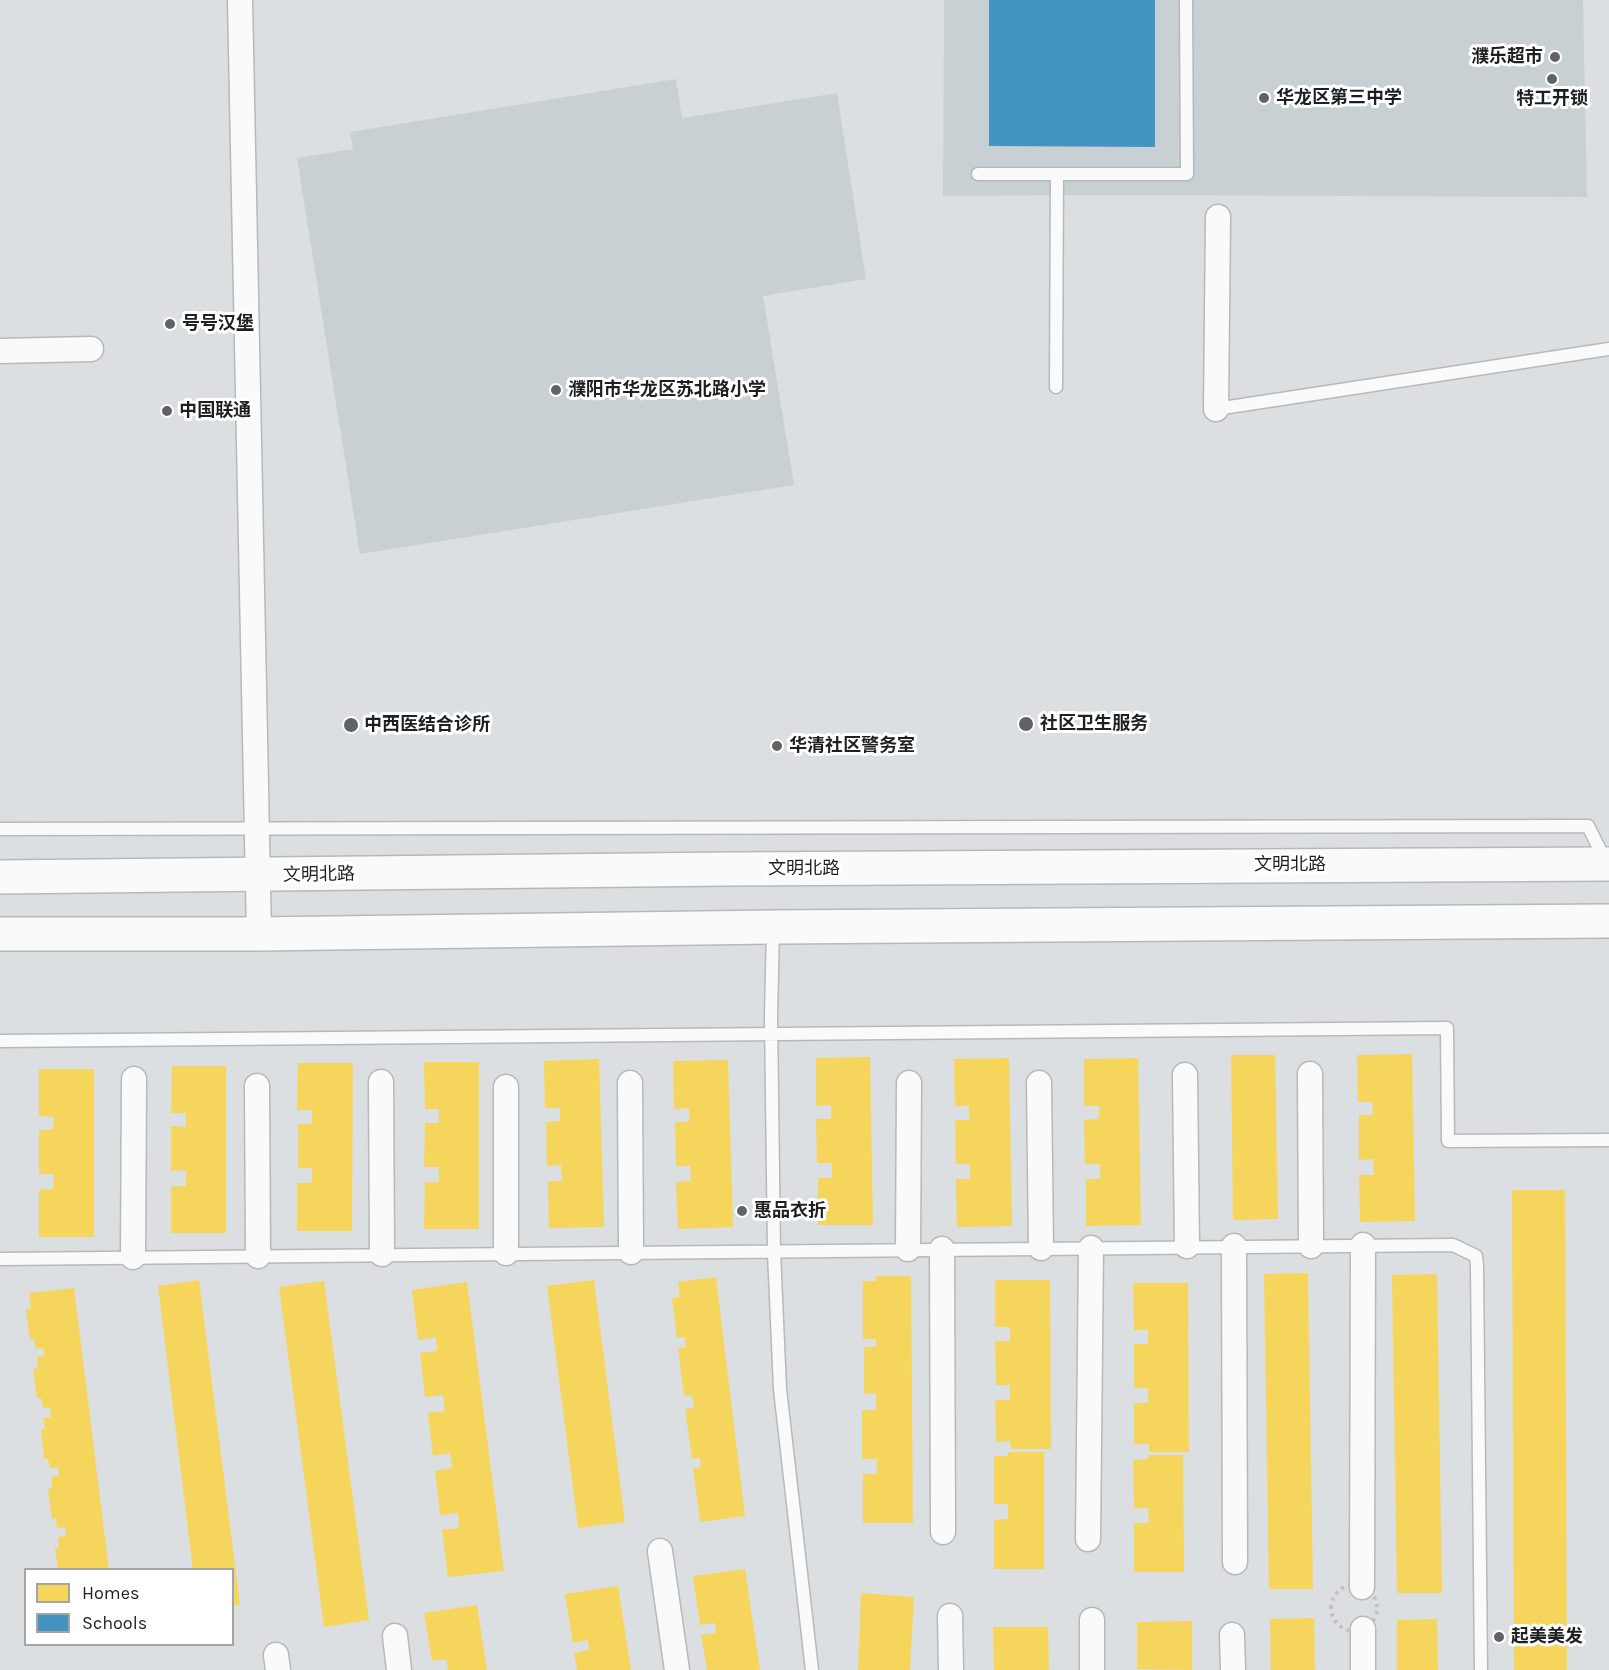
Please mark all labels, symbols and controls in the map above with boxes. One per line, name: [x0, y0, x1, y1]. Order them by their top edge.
place label: 濮乐超市: [1471, 46, 1543, 68]
marker: 濮乐超市: [1548, 50, 1562, 64]
marker: 特工开锁: [1545, 72, 1559, 86]
place label: 华龙区第三中学: [1276, 87, 1402, 109]
place label: 特工开锁: [1516, 88, 1588, 110]
marker: 华龙区第三中学: [1257, 91, 1271, 105]
place label: 号号汉堡: [182, 313, 254, 335]
marker: 号号汉堡: [163, 317, 177, 331]
place label: 濮阳市华龙区苏北路小学: [568, 379, 766, 401]
marker: 濮阳市华龙区苏北路小学: [549, 383, 563, 397]
place label: 中国联通: [179, 400, 251, 422]
marker: 中国联通: [160, 404, 174, 418]
place label: 社区卫生服务: [1040, 713, 1148, 735]
place label: 中西医结合诊所: [364, 714, 490, 736]
marker: 社区卫生服务: [1017, 715, 1035, 733]
marker: 中西医结合诊所: [342, 716, 360, 734]
place label: 华清社区警务室: [789, 735, 915, 757]
marker: 华清社区警务室: [770, 739, 784, 753]
street label: 文明北路: [1254, 854, 1326, 876]
street label: 文明北路: [768, 858, 840, 880]
street label: 文明北路: [283, 864, 355, 886]
place label: 惠品衣折: [754, 1200, 826, 1222]
marker: 惠品衣折: [735, 1204, 749, 1218]
legend: [24, 1568, 234, 1646]
text: Homes: [82, 1582, 139, 1604]
text: Schools: [82, 1612, 147, 1634]
place label: 起美美发: [1511, 1626, 1583, 1648]
marker: 起美美发: [1492, 1630, 1506, 1644]

